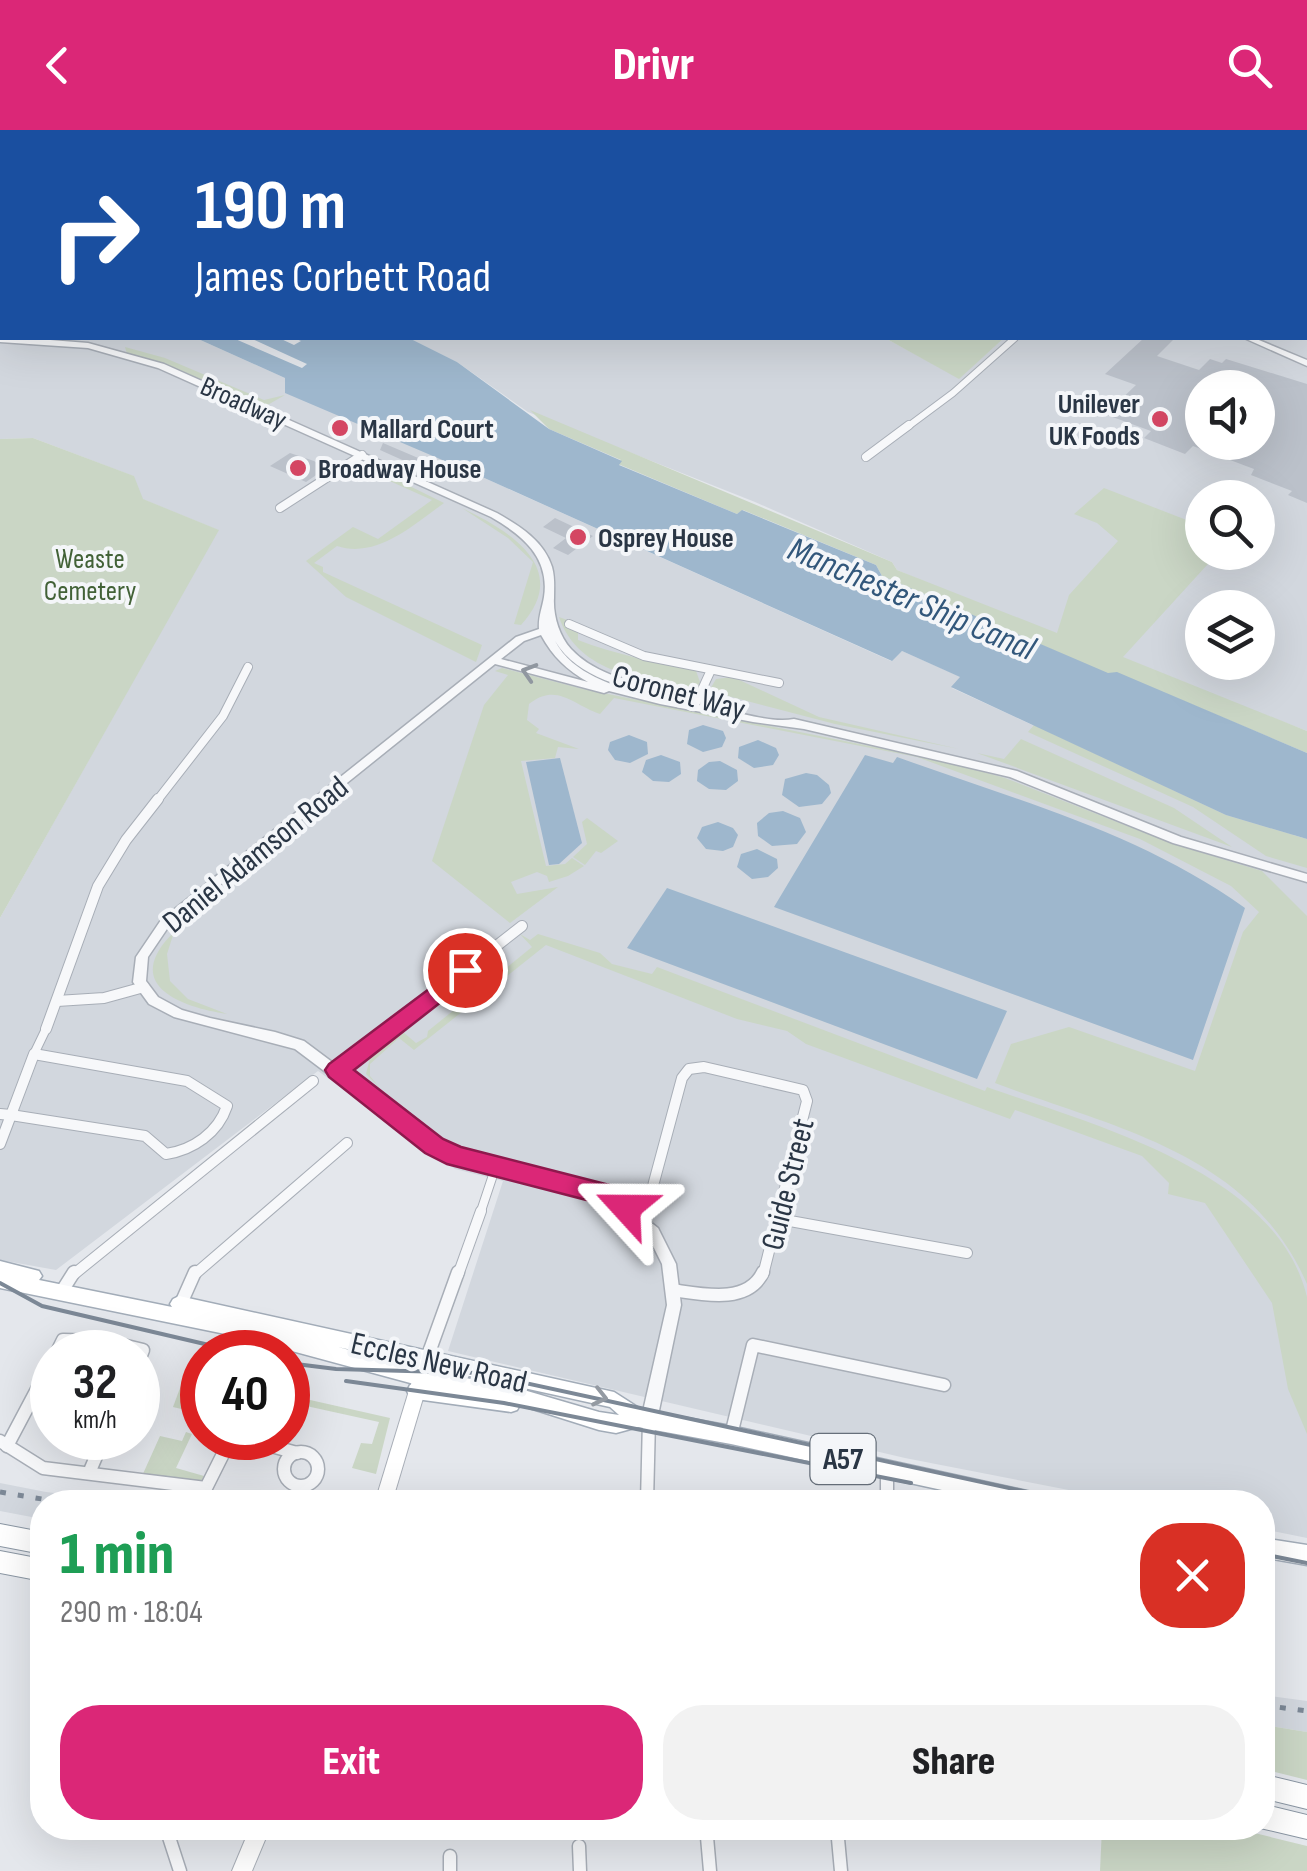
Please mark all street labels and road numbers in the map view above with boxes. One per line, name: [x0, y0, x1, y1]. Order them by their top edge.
street label: Broadway: [195, 370, 292, 437]
street label: Coronet Way: [608, 657, 749, 730]
street label: Daniel Adamson Road: [155, 768, 357, 942]
street label: Guide Street: [753, 1115, 824, 1254]
street label: Eccles New Road: [347, 1324, 530, 1403]
road number: A57: [810, 1434, 876, 1484]

